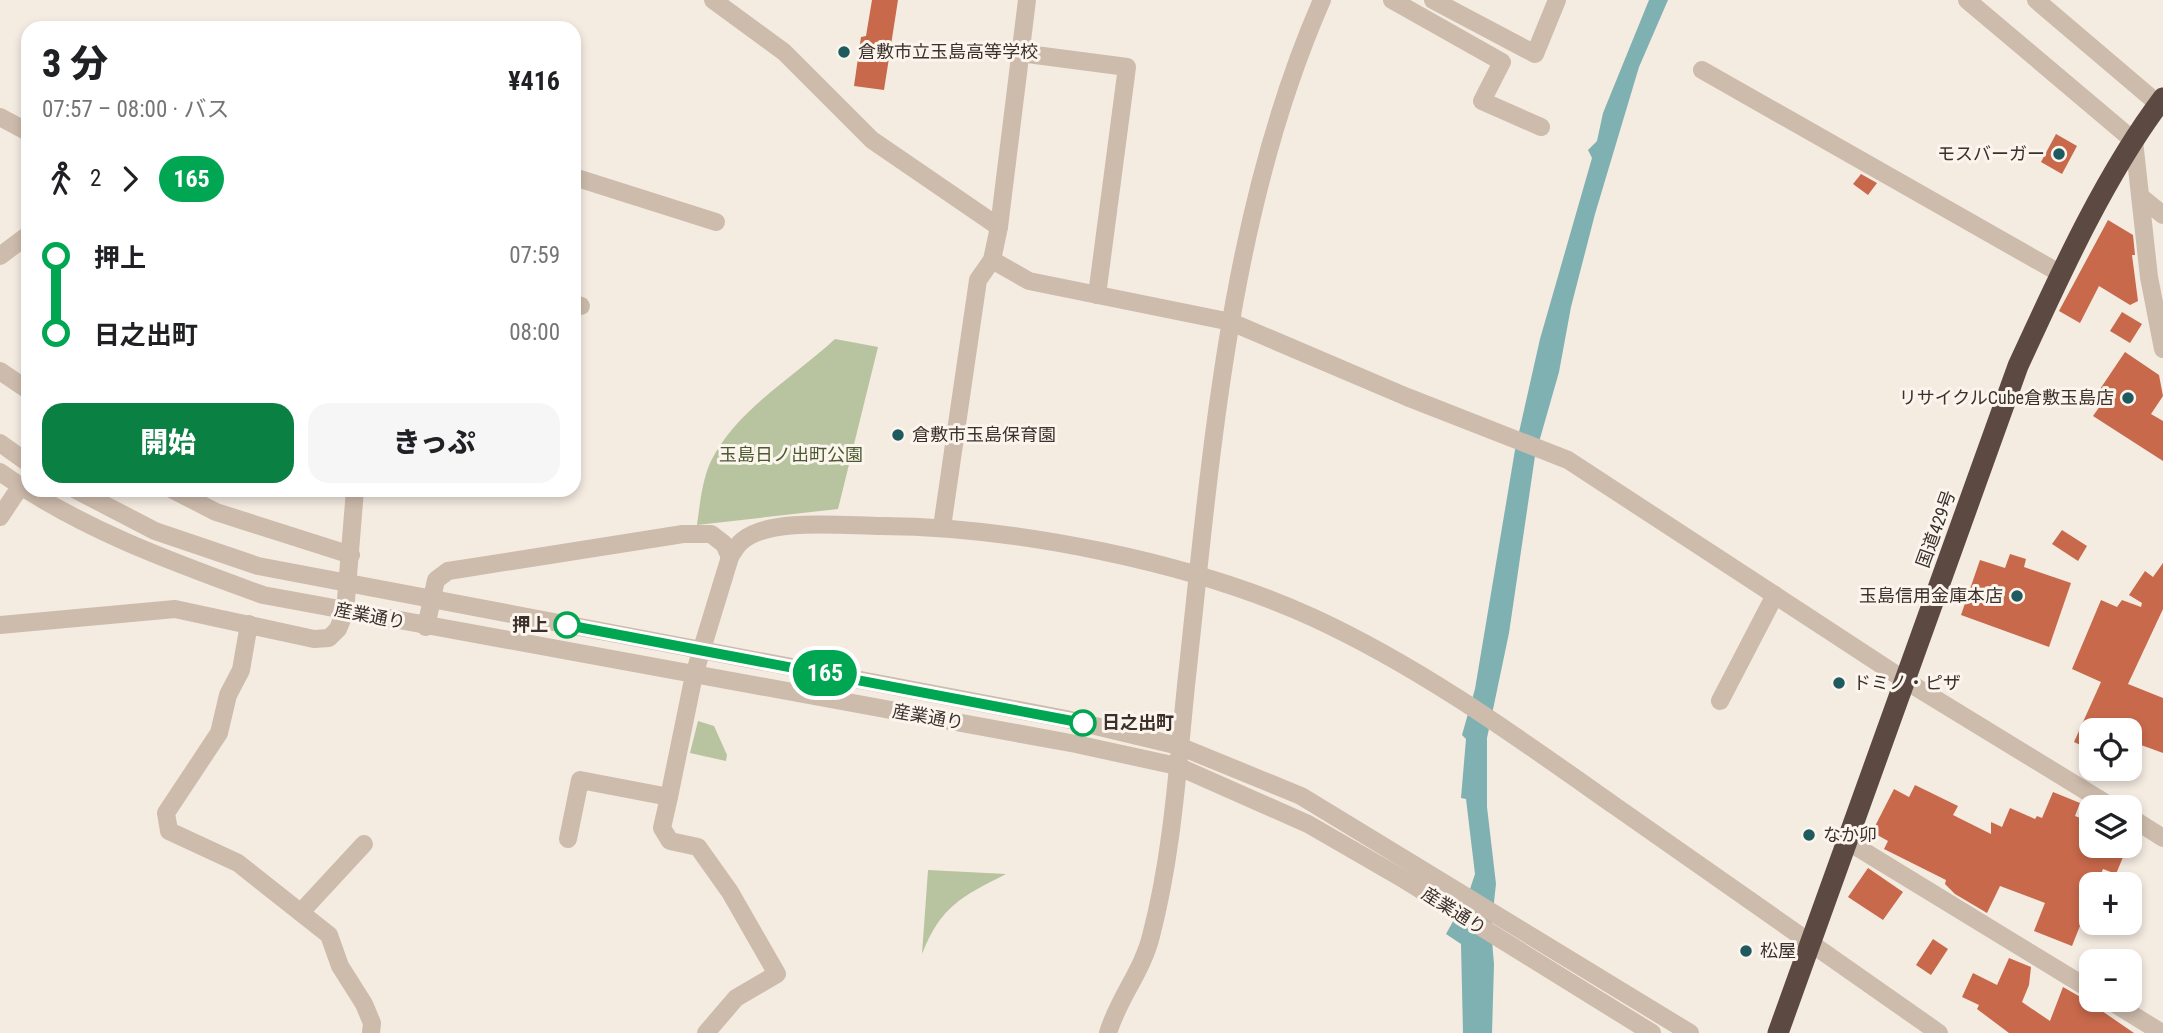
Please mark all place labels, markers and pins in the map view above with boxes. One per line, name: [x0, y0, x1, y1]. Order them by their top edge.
place label: 倉敷市立玉島高等学校: [858, 41, 1038, 62]
marker: 倉敷市立玉島高等学校: [836, 44, 852, 60]
place label: モスバーガー: [1937, 143, 2045, 164]
marker: モスバーガー: [2051, 146, 2067, 162]
place label: リサイクルCube倉敷玉島店: [1899, 387, 2114, 408]
marker: リサイクルCube倉敷玉島店: [2120, 390, 2136, 406]
place label: 倉敷市玉島保育園: [912, 424, 1056, 445]
marker: 倉敷市玉島保育園: [890, 427, 906, 443]
place label: 玉島信用金庫本店: [1859, 585, 2003, 606]
marker: 玉島信用金庫本店: [2009, 588, 2025, 604]
marker: 押上: [554, 612, 580, 638]
place label: 押上: [512, 614, 548, 635]
place label: ドミノ・ピザ: [1853, 672, 1961, 693]
marker: ドミノ・ピザ: [1831, 675, 1847, 691]
marker: 日之出町: [1070, 710, 1096, 736]
place label: 日之出町: [1102, 712, 1174, 733]
place label: なか卯: [1823, 824, 1877, 845]
marker: なか卯: [1801, 827, 1817, 843]
place label: 松屋: [1760, 940, 1796, 961]
marker: 松屋: [1738, 943, 1754, 959]

